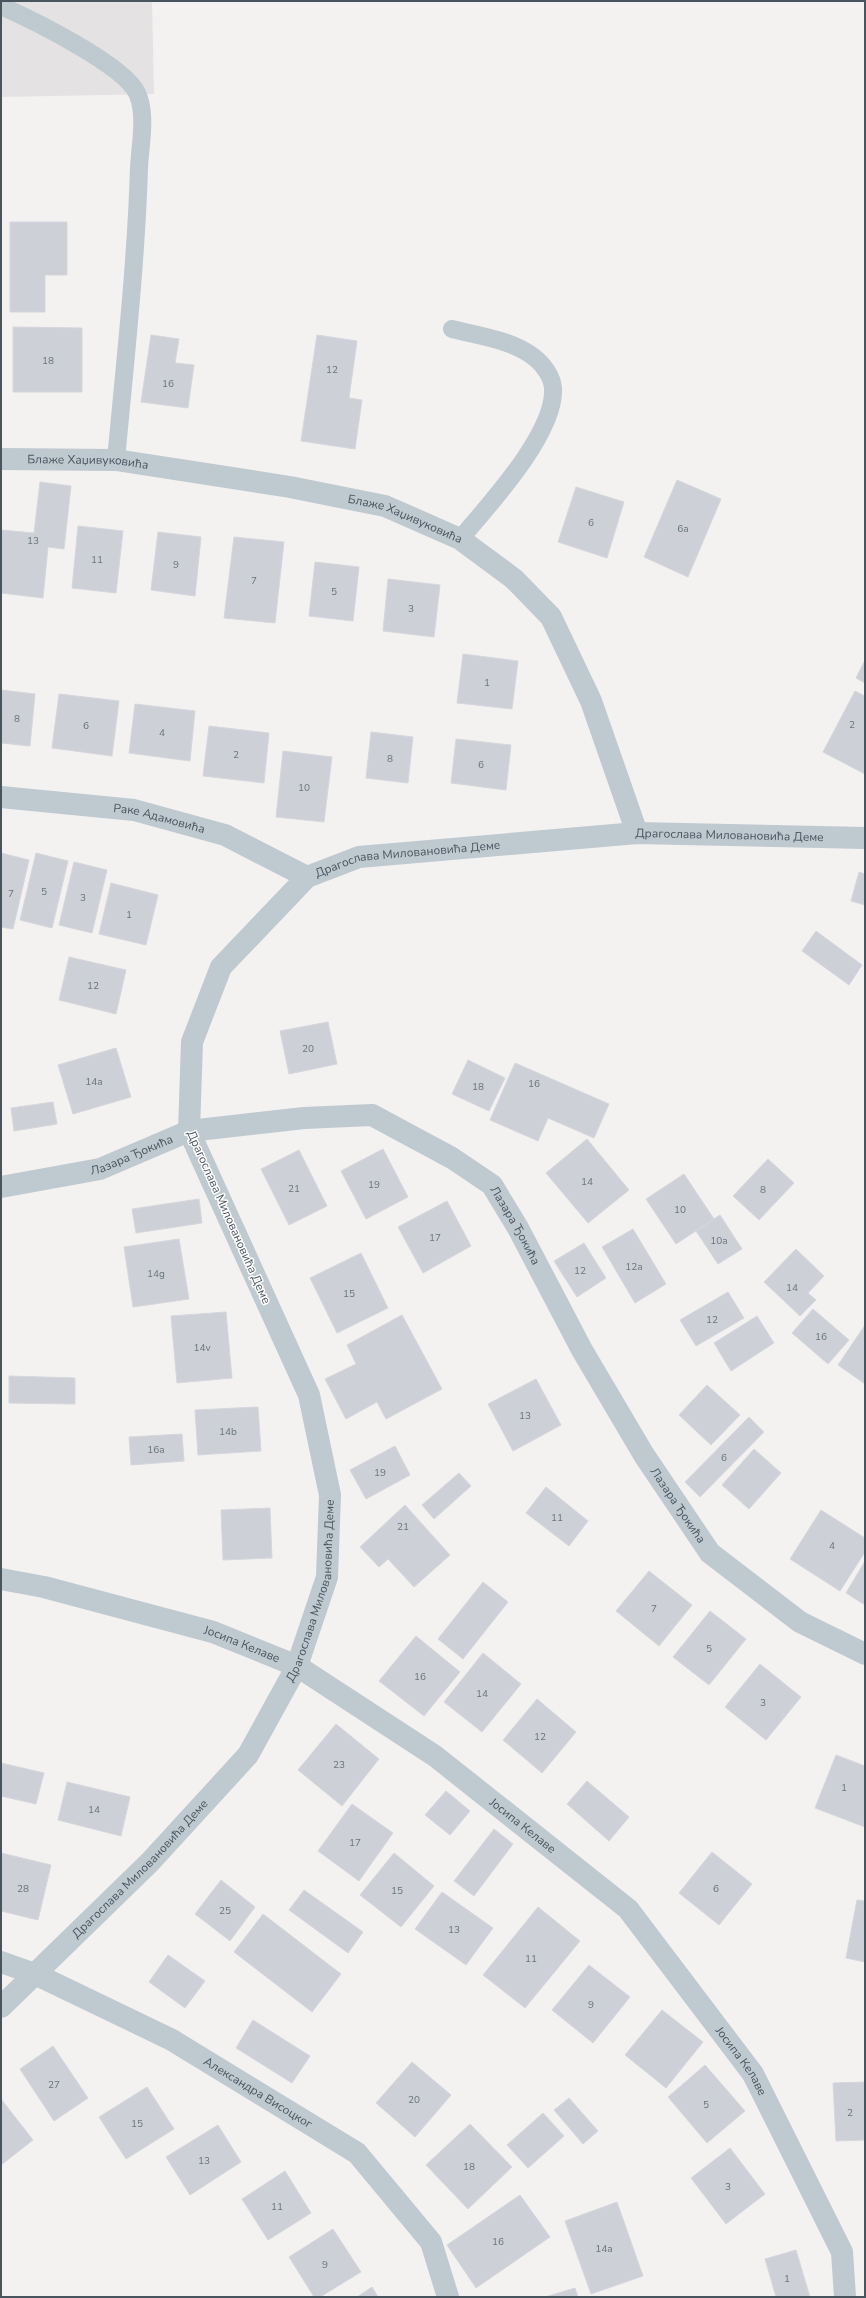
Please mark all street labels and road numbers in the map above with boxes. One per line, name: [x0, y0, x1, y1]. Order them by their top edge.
street label: Блаже Хаџивуковића: [27, 451, 150, 473]
street label: Блаже Хаџивуковића: [346, 491, 465, 547]
street label: Раке Адамовића: [113, 800, 207, 837]
street label: Драгослава Миловановића Деме: [635, 825, 824, 845]
street label: Драгослава Миловановића Деме: [313, 837, 501, 881]
street label: Драгослава Миловановића Деме: [183, 1128, 275, 1306]
street label: Лазара Ђокића: [89, 1131, 175, 1179]
street label: Лазара Ђокића: [487, 1183, 544, 1268]
street label: Лазара Ђокића: [647, 1464, 709, 1546]
street label: Драгослава Миловановића Деме: [282, 1499, 338, 1685]
street label: Јосипа Келаве: [201, 1622, 282, 1666]
street label: Јосипа Келаве: [485, 1794, 559, 1857]
street label: Драгослава Миловановића Деме: [68, 1796, 211, 1942]
street label: Јосипа Келаве: [711, 2022, 770, 2098]
street label: Александра Висоцког: [201, 2053, 316, 2132]

